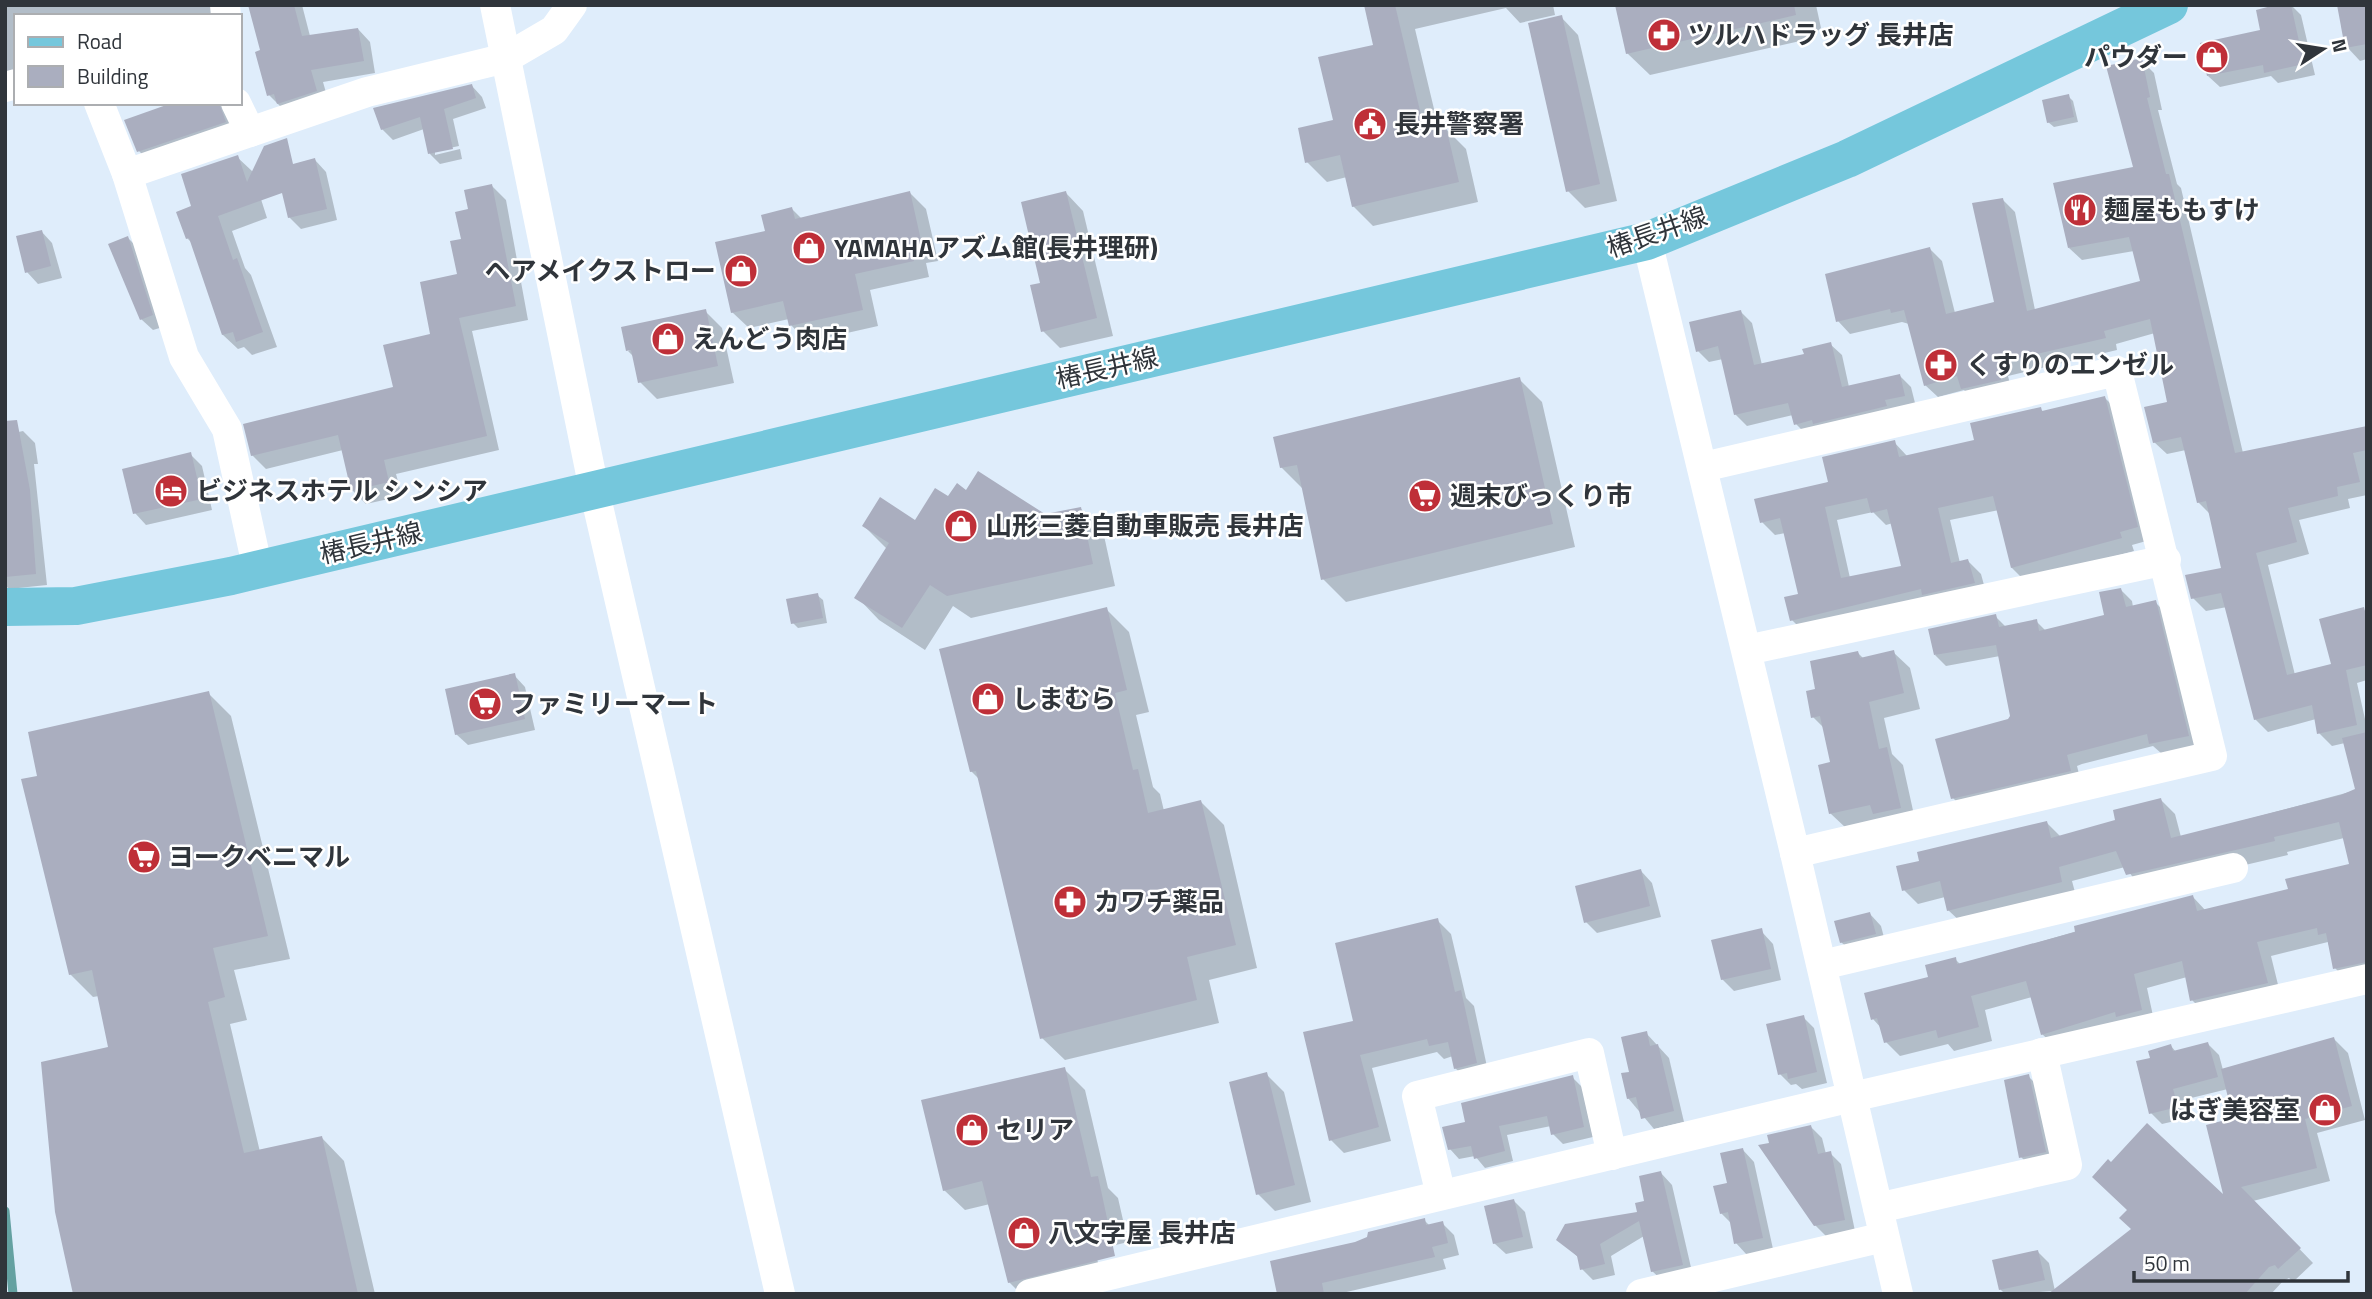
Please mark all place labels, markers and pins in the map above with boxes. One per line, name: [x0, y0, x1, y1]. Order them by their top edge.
place label: ツルハドラッグ 長井店: [1688, 15, 1954, 54]
pharmacy icon: ツルハドラッグ 長井店: [1645, 16, 1683, 54]
place label: パウダー: [2084, 37, 2188, 76]
shop icon: パウダー: [2193, 38, 2231, 76]
place label: 長井警察署: [1394, 104, 1524, 143]
public building icon: 長井警察署: [1351, 105, 1389, 143]
place label: 麺屋ももすけ: [2104, 190, 2260, 229]
restaurant icon: 麺屋ももすけ: [2061, 191, 2099, 229]
place label: YAMAHAアズム館(長井理研): [834, 228, 1158, 267]
shop icon: YAMAHAアズム館(長井理研): [790, 229, 828, 267]
place label: ヘアメイクストロー: [485, 251, 716, 290]
shop icon: ヘアメイクストロー: [722, 252, 760, 290]
place label: えんどう肉店: [692, 319, 847, 358]
shop icon: えんどう肉店: [649, 320, 687, 358]
place label: くすりのエンゼル: [1966, 345, 2174, 384]
pharmacy icon: くすりのエンゼル: [1922, 346, 1960, 384]
place label: ビジネスホテル シンシア: [196, 471, 488, 510]
hotel icon: ビジネスホテル シンシア: [152, 472, 190, 510]
place label: 週末びっくり市: [1450, 476, 1632, 515]
supermarket icon: 週末びっくり市: [1406, 477, 1444, 515]
place label: 山形三菱自動車販売 長井店: [986, 506, 1304, 545]
shop icon: 山形三菱自動車販売 長井店: [942, 507, 980, 545]
place label: しまむら: [1012, 679, 1116, 718]
shop icon: しまむら: [969, 680, 1007, 718]
place label: ファミリーマート: [510, 684, 718, 723]
supermarket icon: ファミリーマート: [466, 685, 504, 723]
place label: ヨークベニマル: [168, 837, 350, 876]
supermarket icon: ヨークベニマル: [125, 838, 163, 876]
place label: カワチ薬品: [1094, 882, 1224, 921]
pharmacy icon: カワチ薬品: [1051, 883, 1089, 921]
place label: はぎ美容室: [2170, 1090, 2300, 1129]
shop icon: はぎ美容室: [2306, 1091, 2344, 1129]
place label: セリア: [996, 1110, 1074, 1149]
shop icon: セリア: [953, 1111, 991, 1149]
place label: 八文字屋 長井店: [1048, 1213, 1236, 1252]
shop icon: 八文字屋 長井店: [1005, 1214, 1043, 1252]

